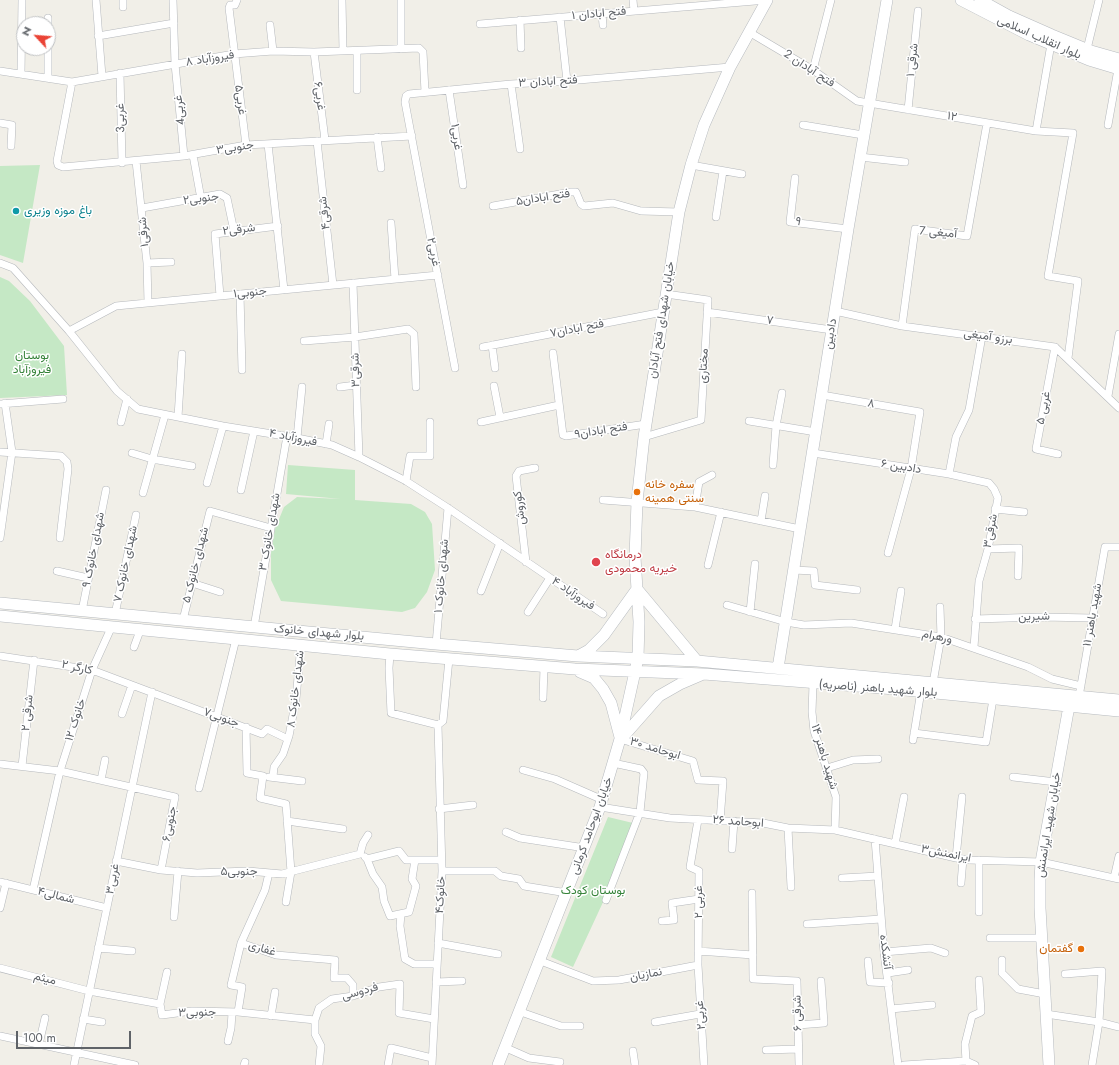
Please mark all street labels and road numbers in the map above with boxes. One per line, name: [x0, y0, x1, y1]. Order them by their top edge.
street label: فتح ابادان ۱: [571, 4, 627, 24]
street label: بلوار انقلاب اسلامی: [995, 13, 1083, 63]
street label: ۱ شرقی: [904, 43, 922, 77]
street label: فتح آبادان 2: [781, 47, 837, 91]
street label: فیروزآباد ۸: [185, 48, 235, 70]
street label: فتح ابادان ۳: [518, 73, 578, 91]
street label: غربی۶: [310, 81, 328, 111]
street label: غربی۵: [231, 84, 249, 116]
street label: غربی4: [171, 94, 189, 126]
street label: غربی3: [114, 103, 128, 133]
street label: ۱۲: [946, 109, 958, 125]
street label: غربی۱: [447, 123, 465, 151]
street label: جنوبی۳: [215, 138, 255, 158]
street label: فتح ابادان۵: [515, 187, 571, 209]
street label: جنوبی۲: [182, 190, 220, 208]
street label: شرقی۴: [316, 196, 334, 230]
street label: ۹: [793, 214, 803, 230]
street label: شرقی۱: [136, 216, 152, 248]
street label: شرقی۲: [222, 221, 256, 239]
street label: آمیغی 7: [918, 224, 958, 242]
street label: غربی۲: [423, 236, 443, 268]
street label: خیابان شهدای فتح آبادان: [646, 260, 678, 380]
street label: جنوبی۱: [233, 284, 267, 302]
street label: ۷: [765, 313, 775, 329]
street label: فتح ابادان۷: [549, 317, 605, 341]
street label: دادبین: [821, 317, 841, 351]
street label: برزو آمیغی: [963, 326, 1013, 348]
street label: مختاری: [696, 348, 712, 384]
street label: شرقی۳: [349, 353, 363, 387]
street label: ۵ غربی: [1034, 390, 1054, 426]
street label: ۸: [866, 396, 876, 412]
street label: فتح ابادان۹: [573, 420, 629, 442]
street label: فیروزآباد ۴: [268, 426, 318, 450]
street label: دادبین ۶: [880, 457, 922, 477]
street label: کوروش: [511, 490, 529, 526]
street label: شهدای خانوک ۳: [256, 492, 284, 572]
street label: شهدای خانوک ۹: [80, 511, 108, 589]
street label: شرقی۳: [981, 513, 1001, 549]
street label: شهدای خانوک ۷: [111, 524, 141, 604]
street label: شهدای خانوک ۵: [180, 526, 212, 604]
street label: شهدای خانوک ۱: [432, 538, 452, 614]
street label: فیروزآباد ۴: [549, 574, 597, 614]
street label: شهید باهنر ۱۱: [1080, 582, 1106, 648]
street label: شیرین: [1018, 610, 1050, 624]
street label: بلوار شهدای خانوک: [273, 622, 365, 644]
street label: ورهرام: [921, 627, 953, 647]
street label: شهدای خانوک ۸: [284, 650, 308, 728]
street label: کارگر ۲: [60, 658, 94, 678]
street label: بلوار شهید باهنر (ناصریه): [818, 678, 938, 700]
street label: شرقی ۲: [19, 694, 37, 732]
street label: خانوک ۱۲: [62, 697, 90, 743]
street label: جنوبی۷: [201, 705, 241, 731]
street label: شهید باهنر ۱۴: [807, 723, 841, 791]
street label: ابوحامد ۳۰: [628, 734, 682, 764]
street label: خیابان شهید ایرانمنش: [1034, 771, 1064, 879]
street label: خیابان ابوحامد کرمانی: [568, 775, 616, 877]
street label: جنوبی۶: [160, 805, 180, 843]
street label: ابوحامد ۲۶: [712, 813, 764, 831]
street label: ایرانمنش۳: [920, 842, 972, 866]
street label: غربی۳: [103, 862, 123, 896]
street label: جنوبی۵: [221, 865, 257, 879]
street label: خانوک۴: [433, 876, 449, 914]
street label: شمالی۴: [36, 884, 76, 908]
street label: ۲ غربی: [692, 886, 706, 918]
street label: آتشکده: [876, 934, 894, 970]
street label: غفاری: [247, 938, 277, 960]
street label: نمازیان: [629, 965, 663, 985]
street label: میثم: [32, 969, 58, 989]
street label: فردوسی: [340, 980, 380, 1004]
street label: ۶ شرقی: [790, 995, 806, 1031]
street label: غربی۲: [693, 1000, 709, 1030]
street label: جنوبی۳: [178, 1005, 216, 1021]

